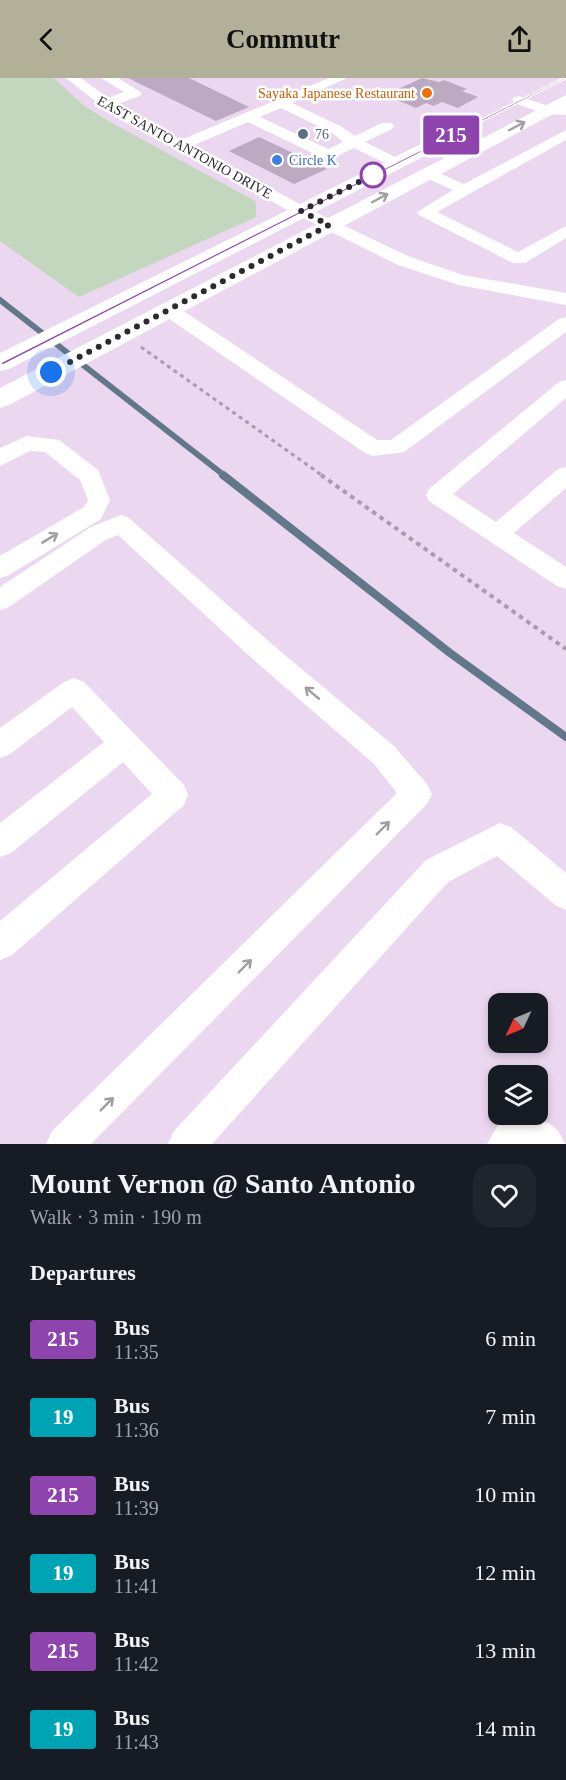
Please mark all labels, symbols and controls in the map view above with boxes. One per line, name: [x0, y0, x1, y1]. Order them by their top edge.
icon: back: [30, 23, 63, 56]
icon: share: [503, 23, 536, 56]
text: Commutr: [226, 24, 340, 54]
place label: Sayaka Japanese Restaurant: [258, 86, 415, 101]
marker: Sayaka Japanese Restaurant: [420, 86, 434, 100]
street label: EAST SANTO ANTONIO DRIVE: [95, 93, 275, 202]
line badge: 215: [416, 116, 486, 154]
one-way arrow: [507, 120, 525, 131]
text: 215: [435, 123, 467, 147]
marker: 76: [296, 127, 310, 141]
place label: 76: [315, 127, 329, 142]
marker: Circle K: [270, 153, 284, 167]
place label: Circle K: [289, 153, 337, 168]
unlabelled marker: [360, 162, 386, 188]
one-way arrow: [371, 192, 389, 203]
your location: [36, 357, 66, 387]
one-way arrow: [41, 532, 58, 544]
one-way arrow: [305, 686, 320, 700]
one-way arrow: [376, 821, 391, 836]
one-way arrow: [238, 958, 253, 973]
north arrow: [488, 993, 548, 1053]
map controls: [488, 993, 548, 1125]
button: layers: [488, 1065, 548, 1125]
one-way arrow: [100, 1096, 115, 1111]
button: heart: [473, 1164, 536, 1227]
text: Mount Vernon @ Santo Antonio: [30, 1168, 415, 1199]
text: Walk · 3 min · 190 m: [30, 1206, 202, 1228]
text: Departures: [30, 1260, 136, 1285]
text: Bus: [114, 1315, 149, 1340]
text: 6 min: [485, 1326, 536, 1351]
text: 215: [47, 1327, 79, 1351]
text: 11:35: [114, 1341, 159, 1363]
text: Bus: [114, 1393, 149, 1418]
text: 7 min: [485, 1404, 536, 1429]
text: 19: [53, 1405, 74, 1429]
text: 11:36: [114, 1419, 159, 1441]
text: Bus: [114, 1471, 149, 1496]
text: 10 min: [474, 1482, 536, 1507]
text: 215: [47, 1483, 79, 1507]
text: 11:39: [114, 1497, 159, 1519]
text: Bus: [114, 1549, 149, 1574]
text: 12 min: [474, 1560, 536, 1585]
text: 19: [53, 1561, 74, 1585]
text: 11:41: [114, 1575, 159, 1597]
text: Bus: [114, 1627, 149, 1652]
text: 13 min: [474, 1638, 536, 1663]
text: 215: [47, 1639, 79, 1663]
text: 11:42: [114, 1653, 159, 1675]
text: Bus: [114, 1705, 149, 1730]
text: 14 min: [474, 1716, 536, 1741]
text: 19: [53, 1717, 74, 1741]
text: 11:43: [114, 1731, 159, 1753]

